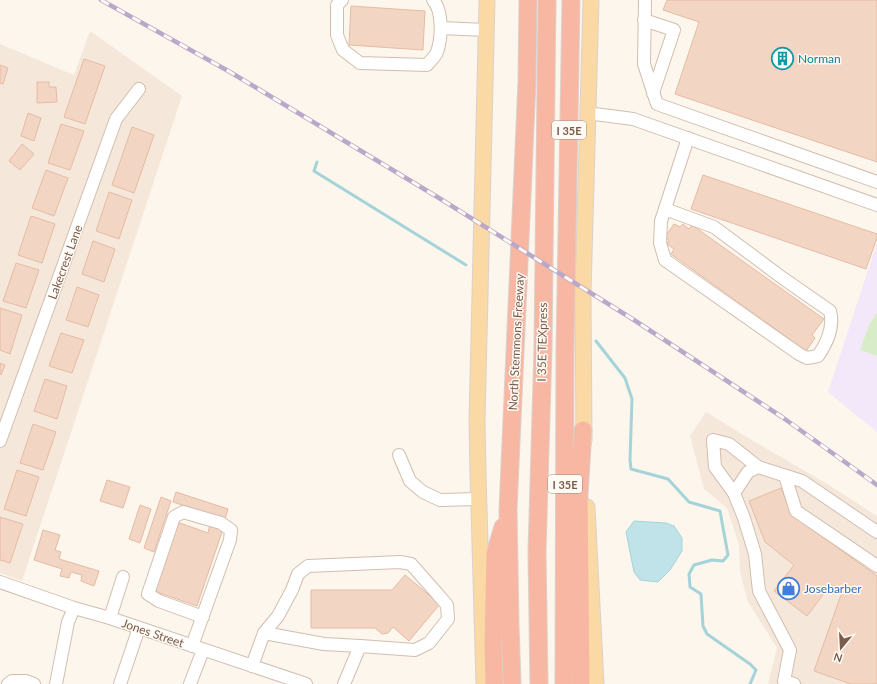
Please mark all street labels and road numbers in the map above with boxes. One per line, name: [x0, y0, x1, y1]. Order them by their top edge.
road number: I 35E: [552, 121, 586, 139]
street label: Lakecrest Lane: [45, 223, 85, 301]
street label: North Stemmons Freeway: [505, 272, 527, 411]
street label: I 35E TEXpress: [534, 302, 550, 382]
road number: I 35E: [548, 475, 582, 493]
street label: Jones Street: [120, 615, 187, 651]

